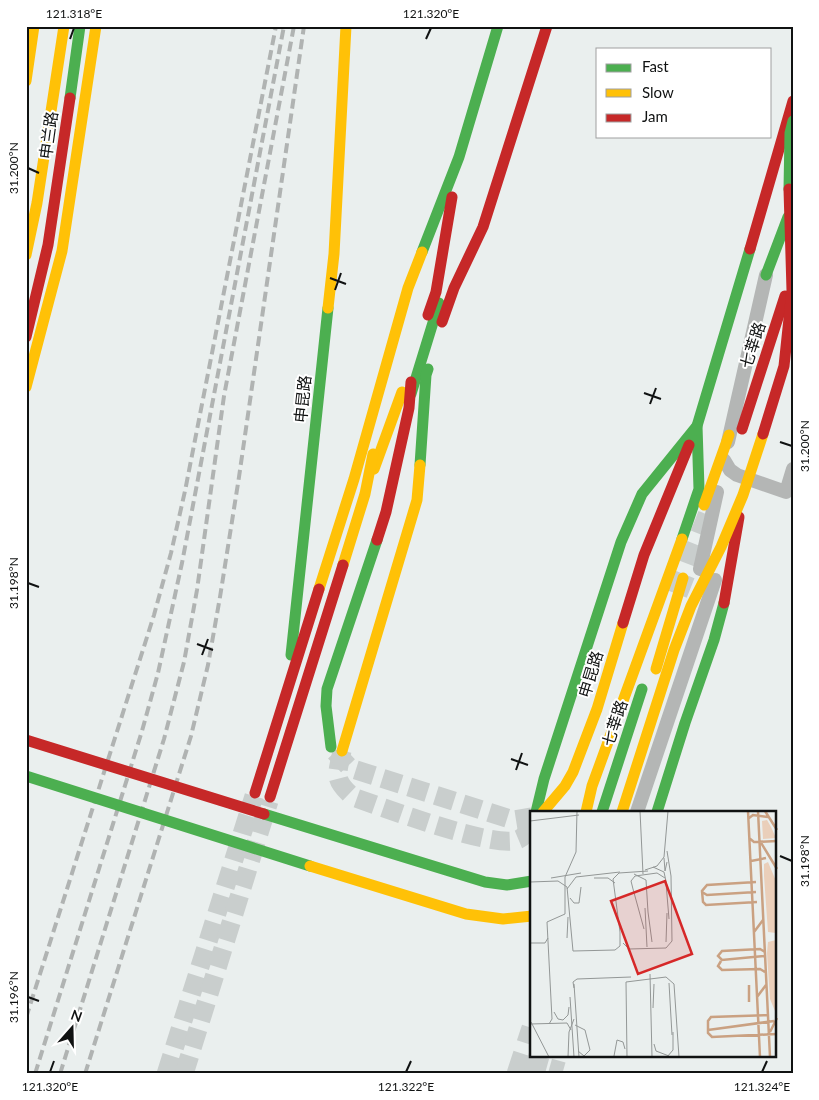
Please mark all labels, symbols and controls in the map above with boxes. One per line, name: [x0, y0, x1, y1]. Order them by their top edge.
text: 121.318°E: [46, 6, 102, 21]
text: 121.320°E: [403, 6, 459, 21]
legend: [596, 48, 772, 138]
text: Fast: [642, 57, 669, 75]
text: Slow: [642, 83, 674, 101]
text: Jam: [642, 107, 668, 125]
street label: 申兰路: [35, 110, 61, 160]
text: 31.200°N: [6, 142, 21, 194]
street label: 七莘路: [736, 319, 768, 371]
street label: 申昆路: [290, 374, 314, 424]
text: 31.200°N: [797, 420, 812, 472]
text: 31.198°N: [6, 557, 21, 609]
street label: 申昆路: [574, 648, 606, 700]
street label: 七莘路: [598, 697, 630, 749]
inset map: [530, 811, 776, 1058]
text: 31.198°N: [797, 835, 812, 887]
text: 31.196°N: [6, 971, 21, 1023]
north arrow: [48, 1002, 98, 1052]
text: N: [69, 1005, 85, 1025]
text: 121.320°E: [22, 1079, 78, 1094]
text: 121.322°E: [378, 1079, 434, 1094]
text: 121.324°E: [734, 1079, 790, 1094]

